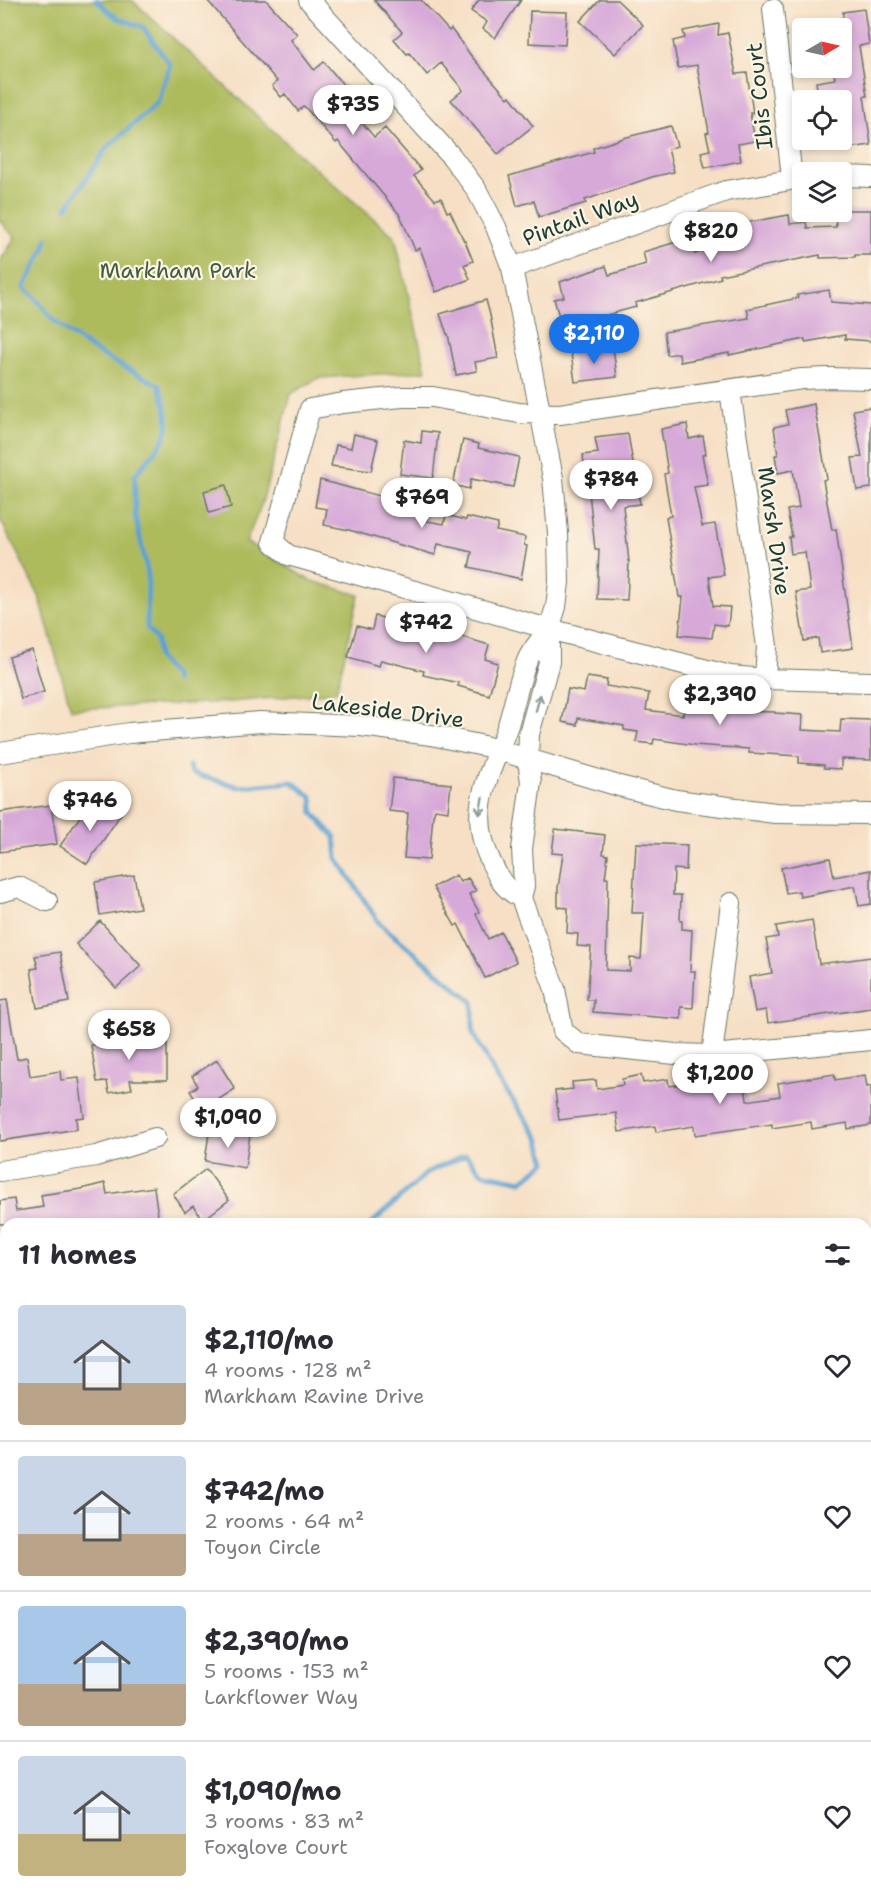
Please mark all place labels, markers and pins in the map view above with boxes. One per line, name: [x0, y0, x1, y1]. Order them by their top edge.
pin: $735: [317, 85, 389, 136]
pin: $820: [675, 212, 747, 263]
pin: $2,110: [545, 314, 643, 365]
pin: $784: [575, 460, 647, 511]
pin: $769: [386, 478, 458, 529]
pin: $742: [390, 603, 462, 654]
pin: $2,390: [671, 675, 769, 726]
pin: $746: [54, 781, 126, 832]
pin: $658: [93, 1010, 165, 1061]
pin: $1,200: [671, 1054, 769, 1105]
pin: $1,090: [179, 1098, 277, 1149]

